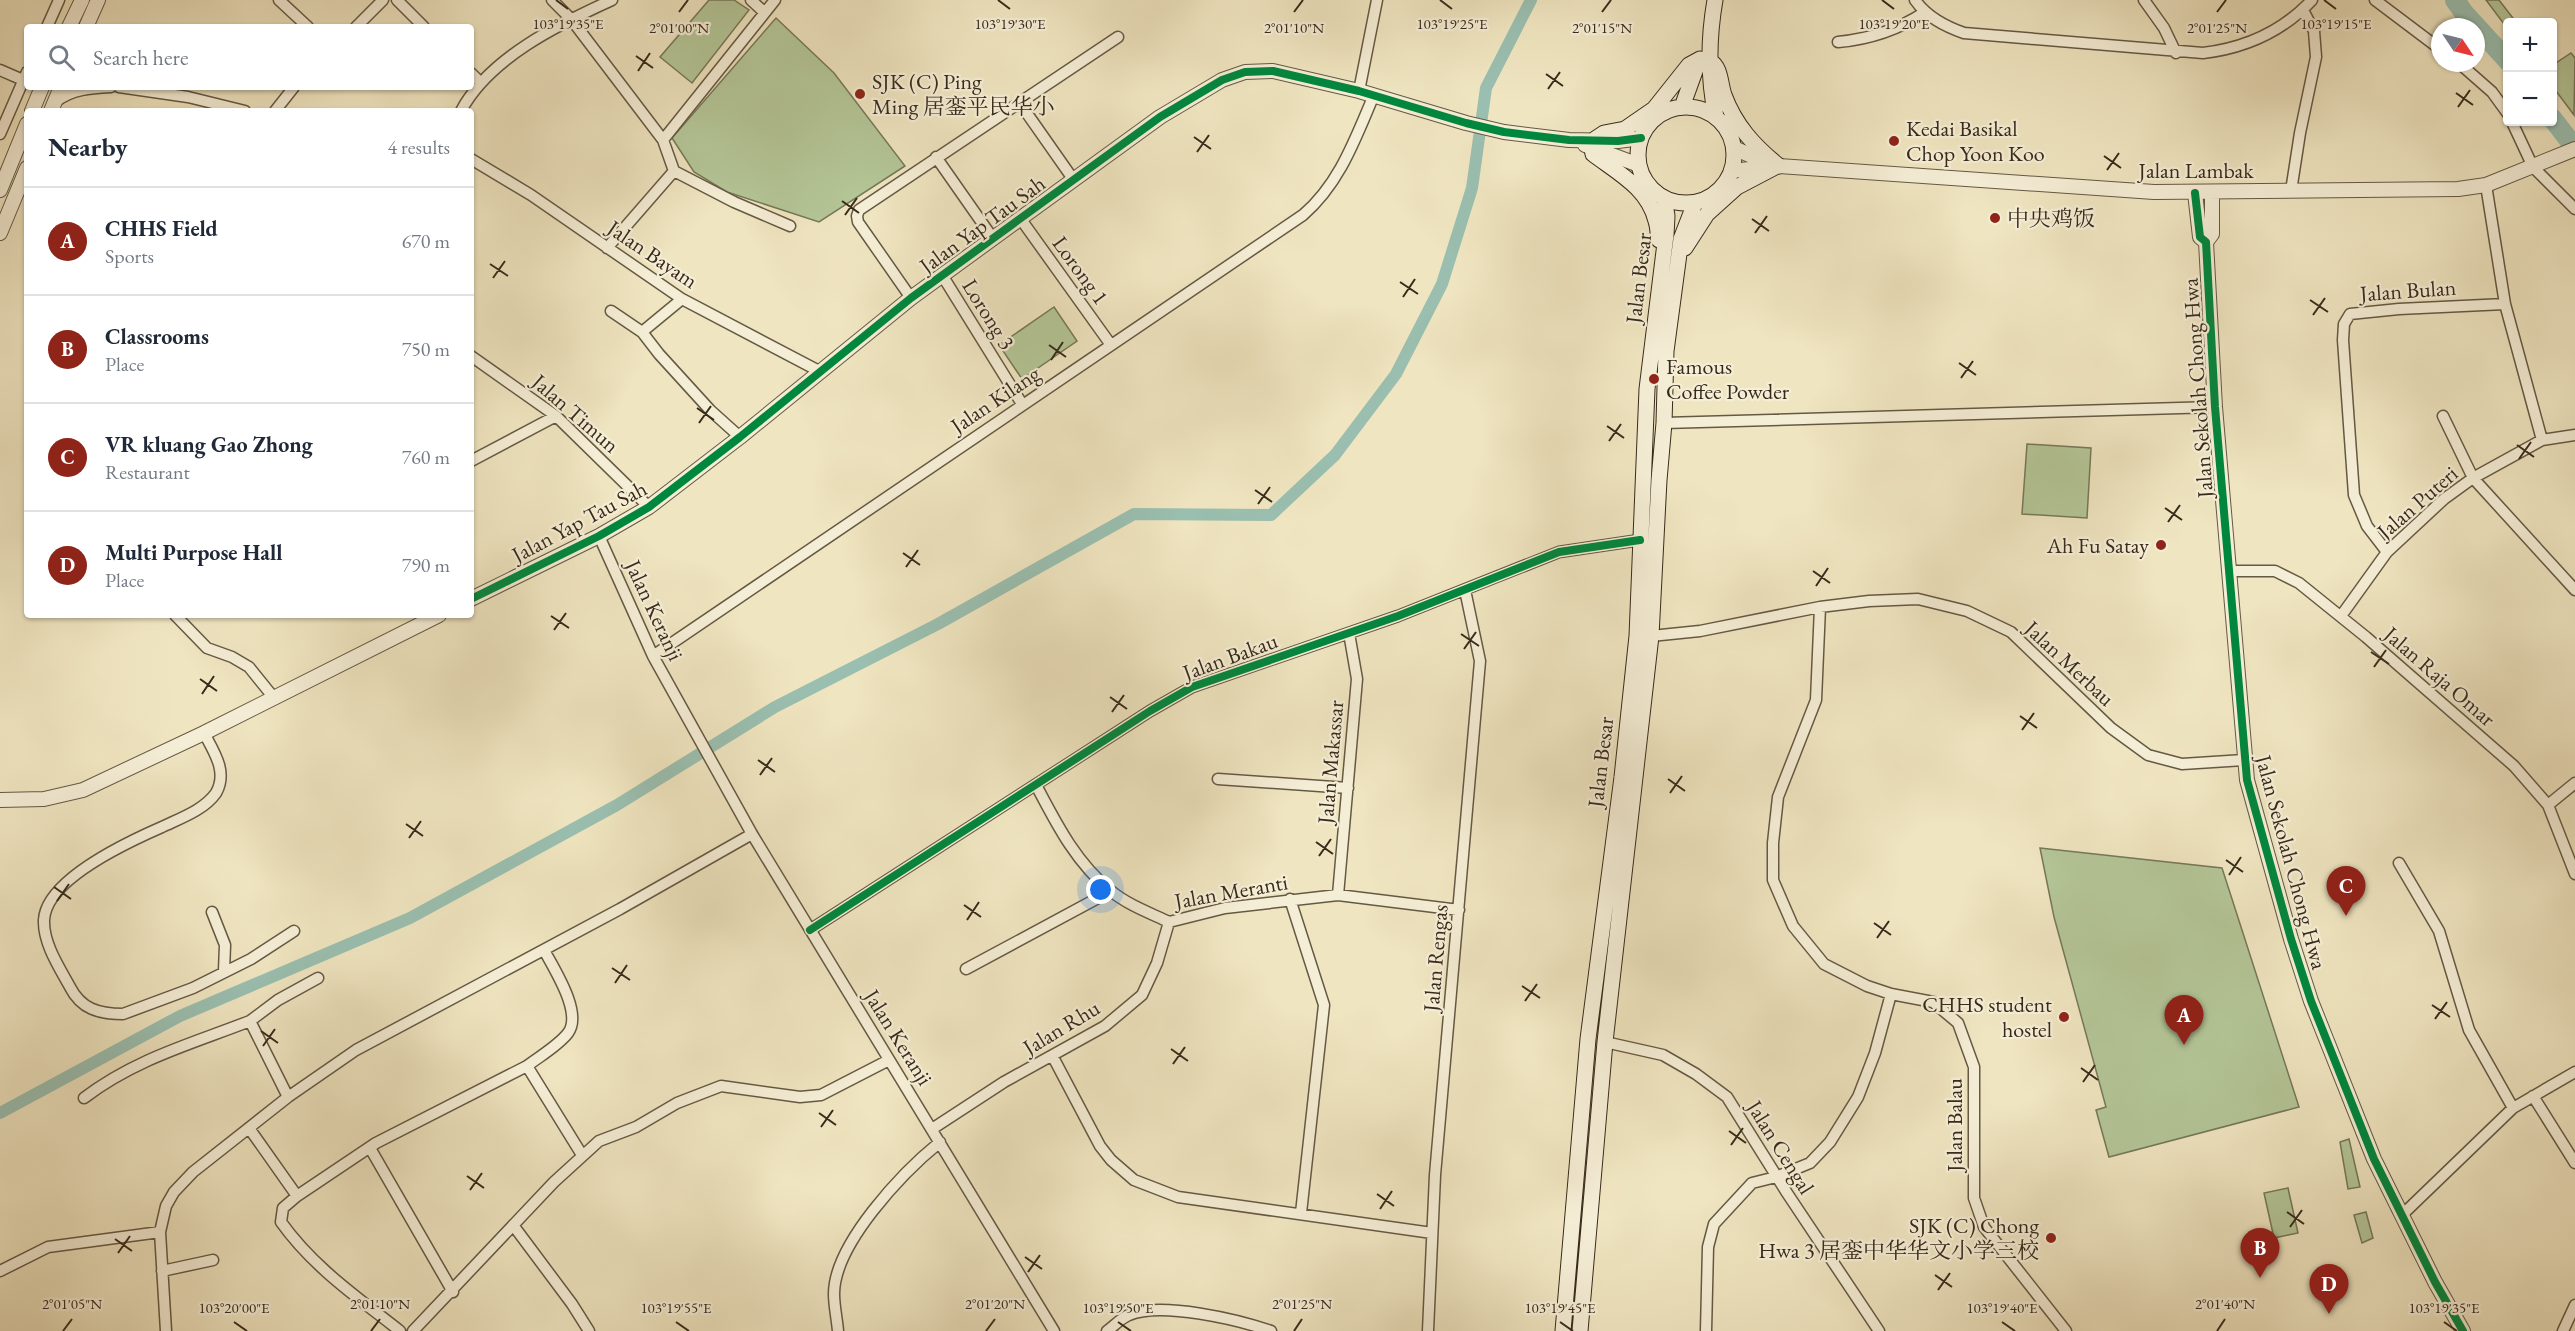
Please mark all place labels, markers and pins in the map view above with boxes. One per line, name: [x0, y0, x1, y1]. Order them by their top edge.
place label: SJK (C) Ping Ming 居銮平民华小: [872, 67, 1055, 121]
marker: SJK (C) Ping Ming 居銮平民华小: [853, 87, 867, 101]
place label: Kedai Basikal Chop Yoon Koo: [1906, 114, 2045, 168]
marker: Kedai Basikal Chop Yoon Koo: [1887, 134, 1901, 148]
place label: 中央鸡饭: [2007, 204, 2095, 233]
marker: 中央鸡饭: [1988, 211, 2002, 225]
place label: Famous Coffee Powder: [1666, 352, 1790, 406]
marker: Famous Coffee Powder: [1647, 372, 1661, 386]
place label: Ah Fu Satay: [2046, 531, 2149, 560]
marker: Ah Fu Satay: [2154, 538, 2168, 552]
pin: C: [2326, 866, 2366, 916]
place label: CHHS student hostel: [1922, 990, 2052, 1044]
pin: A: [2164, 996, 2204, 1045]
marker: CHHS student hostel: [2057, 1010, 2071, 1024]
place label: SJK (C) Chong Hwa 3 居銮中华华文小学三校: [1758, 1211, 2039, 1265]
pin: B: [2240, 1228, 2280, 1278]
marker: SJK (C) Chong Hwa 3 居銮中华华文小学三校: [2044, 1231, 2058, 1245]
pin: D: [2310, 1264, 2348, 1314]

